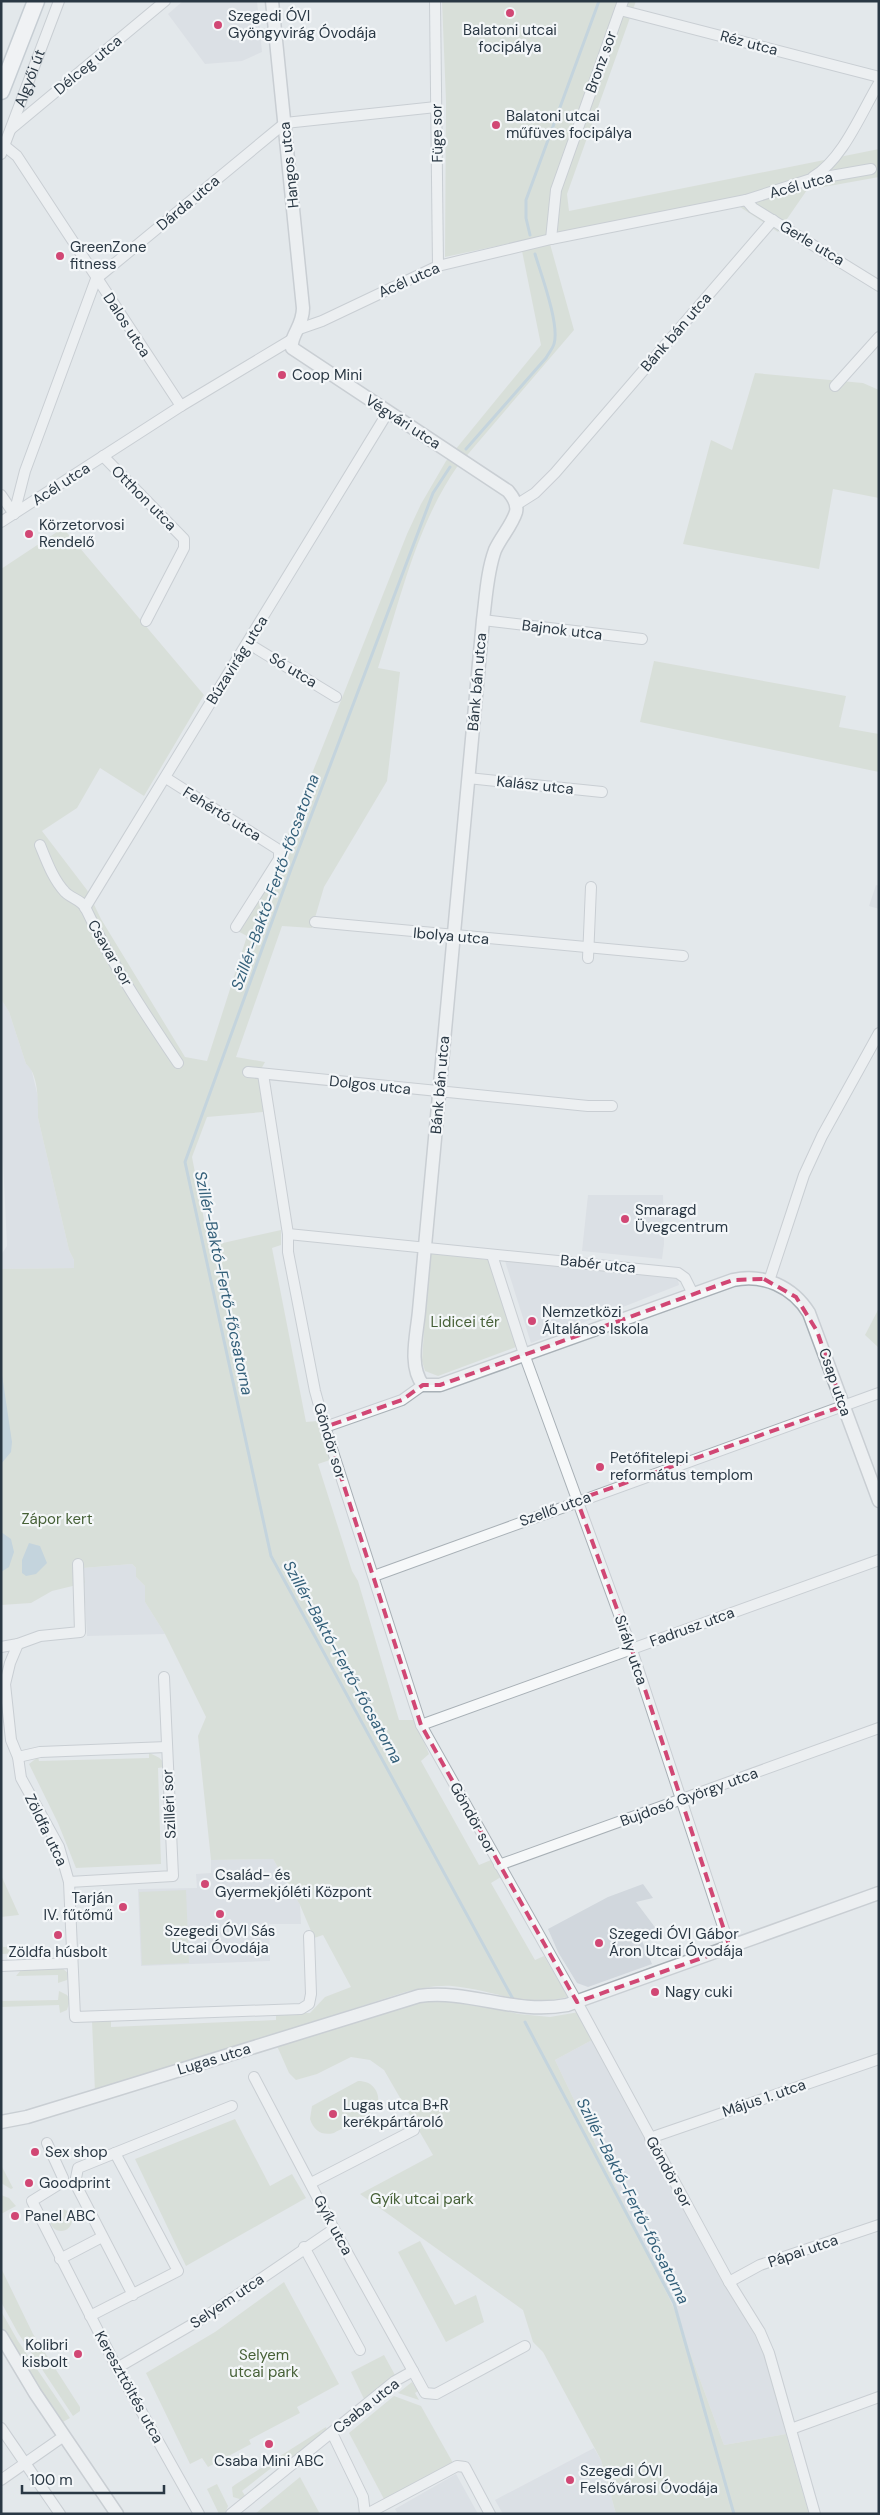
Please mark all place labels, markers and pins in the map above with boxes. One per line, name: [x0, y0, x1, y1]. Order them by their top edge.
place label: Szegedi ÓVI Gyöngyvirág Óvodája: [228, 6, 376, 43]
marker: Balatoni utcai focipálya: [504, 7, 516, 19]
marker: Szegedi ÓVI Gyöngyvirág Óvodája: [212, 19, 224, 31]
place label: Balatoni utcai focipálya: [463, 20, 557, 57]
place label: Balatoni utcai műfüves focipálya: [506, 106, 632, 143]
marker: Balatoni utcai műfüves focipálya: [490, 119, 502, 131]
place label: GreenZone fitness: [70, 237, 146, 274]
marker: GreenZone fitness: [54, 250, 66, 262]
place label: Coop Mini: [292, 365, 362, 385]
marker: Coop Mini: [276, 369, 288, 381]
place label: Körzetorvosi Rendelő: [39, 515, 125, 552]
marker: Körzetorvosi Rendelő: [23, 528, 35, 540]
place label: Smaragd Üvegcentrum: [635, 1200, 728, 1237]
marker: Smaragd Üvegcentrum: [619, 1213, 631, 1225]
place label: Nemzetközi Általános Iskola: [542, 1302, 648, 1339]
marker: Nemzetközi Általános Iskola: [526, 1315, 538, 1327]
place label: Petőfitelepi református templom: [610, 1448, 753, 1485]
marker: Petőfitelepi református templom: [594, 1461, 606, 1473]
place label: Család- és Gyermekjóléti Központ: [215, 1865, 372, 1902]
marker: Család- és Gyermekjóléti Központ: [199, 1878, 211, 1890]
place label: Tarján IV. fűtőmű: [43, 1888, 113, 1925]
marker: Tarján IV. fűtőmű: [117, 1901, 129, 1913]
marker: Szegedi ÓVI Sás Utcai Óvodája: [214, 1908, 226, 1920]
place label: Szegedi ÓVI Sás Utcai Óvodája: [165, 1921, 275, 1958]
place label: Szegedi ÓVI Gábor Áron Utcai Óvodája: [609, 1924, 743, 1961]
marker: Zöldfa húsbolt: [52, 1929, 64, 1941]
marker: Szegedi ÓVI Gábor Áron Utcai Óvodája: [593, 1937, 605, 1949]
place label: Zöldfa húsbolt: [9, 1942, 108, 1962]
place label: Nagy cuki: [665, 1982, 733, 2002]
marker: Nagy cuki: [649, 1986, 661, 1998]
place label: Lugas utca B+R kerékpártároló: [343, 2095, 449, 2132]
marker: Lugas utca B+R kerékpártároló: [327, 2108, 339, 2120]
place label: Sex shop: [45, 2142, 108, 2162]
marker: Sex shop: [29, 2146, 41, 2158]
place label: Goodprint: [39, 2173, 111, 2193]
marker: Goodprint: [23, 2177, 35, 2189]
place label: Panel ABC: [25, 2206, 96, 2226]
marker: Panel ABC: [9, 2210, 21, 2222]
place label: Kolibri kisbolt: [22, 2335, 68, 2372]
marker: Kolibri kisbolt: [72, 2348, 84, 2360]
marker: Csaba Mini ABC: [263, 2438, 275, 2450]
place label: Csaba Mini ABC: [214, 2451, 324, 2471]
place label: Szegedi ÓVI Felsővárosi Óvodája: [580, 2461, 718, 2498]
marker: Szegedi ÓVI Felsővárosi Óvodája: [564, 2474, 576, 2486]

